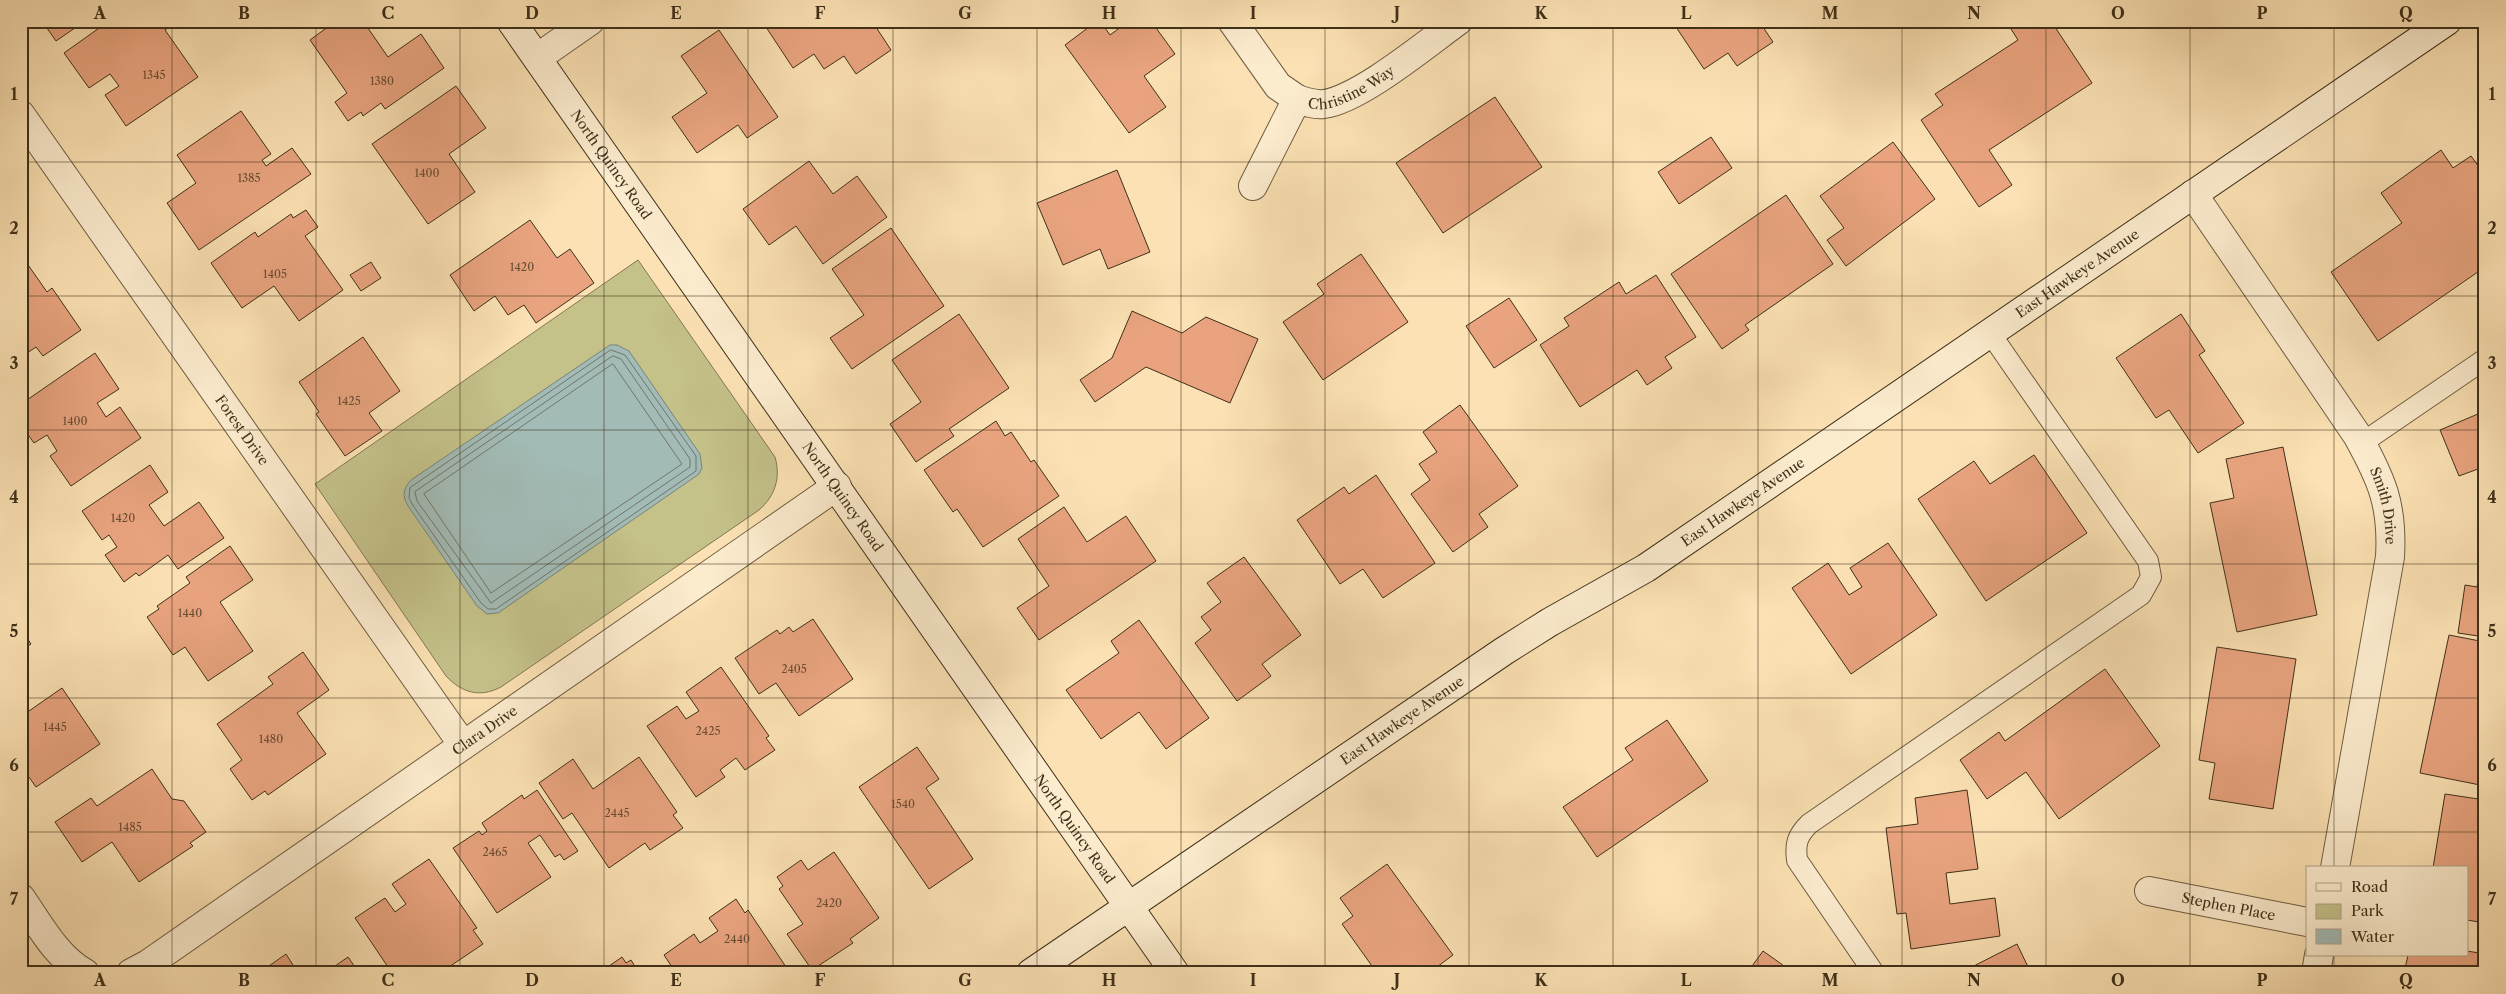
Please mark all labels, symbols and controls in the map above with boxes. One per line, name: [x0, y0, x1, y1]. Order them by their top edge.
text: A: [93, 3, 107, 23]
text: B: [238, 3, 250, 23]
text: C: [382, 3, 394, 23]
text: D: [525, 3, 539, 23]
text: E: [670, 3, 682, 23]
text: F: [815, 3, 826, 23]
text: G: [958, 3, 972, 23]
text: H: [1102, 3, 1116, 23]
text: I: [1250, 3, 1257, 23]
text: J: [1391, 3, 1400, 23]
text: K: [1535, 3, 1549, 23]
text: L: [1680, 3, 1692, 23]
text: M: [1822, 3, 1839, 23]
text: N: [1967, 3, 1981, 23]
text: O: [2111, 3, 2125, 23]
text: P: [2257, 3, 2268, 23]
text: Q: [2399, 3, 2413, 23]
street label: Christine Way: [1307, 62, 1398, 113]
house number: 1345: [142, 68, 166, 82]
house number: 1380: [370, 74, 394, 88]
text: 1: [10, 84, 18, 104]
text: 1: [2488, 84, 2496, 104]
street label: North Quincy Road: [567, 106, 656, 223]
house number: 1400: [415, 166, 439, 180]
house number: 1385: [237, 171, 261, 185]
text: 2: [9, 218, 19, 238]
text: 2: [2487, 218, 2497, 238]
street label: East Hawkeye Avenue: [2012, 225, 2143, 322]
house number: 1420: [510, 260, 534, 274]
house number: 1405: [263, 267, 287, 281]
text: 3: [9, 353, 19, 373]
text: 3: [2487, 353, 2497, 373]
street label: Forest Drive: [211, 392, 273, 469]
house number: 1425: [337, 394, 361, 408]
house number: 1400: [63, 414, 87, 428]
street label: North Quincy Road: [798, 439, 887, 555]
street label: East Hawkeye Avenue: [1678, 453, 1808, 550]
street label: Smith Drive: [2366, 464, 2399, 545]
text: 4: [9, 487, 19, 507]
text: 4: [2487, 487, 2497, 507]
house number: 1420: [111, 511, 135, 525]
house number: 1440: [178, 606, 202, 620]
text: 5: [10, 621, 19, 641]
text: 5: [2488, 621, 2497, 641]
house number: 2405: [781, 662, 807, 676]
street label: East Hawkeye Avenue: [1337, 672, 1467, 769]
street label: Clara Drive: [448, 701, 521, 759]
house number: 1445: [43, 720, 67, 734]
house number: 2425: [696, 724, 721, 738]
house number: 1480: [259, 732, 283, 746]
text: 6: [9, 755, 19, 775]
text: 6: [2487, 755, 2497, 775]
street label: North Quincy Road: [1030, 771, 1119, 887]
house number: 1540: [891, 797, 915, 811]
house number: 2445: [604, 806, 630, 820]
house number: 1485: [118, 820, 142, 834]
house number: 2465: [482, 845, 508, 859]
legend: [2306, 866, 2468, 956]
text: Road: [2351, 877, 2388, 896]
text: 7: [10, 889, 19, 909]
street label: Stephen Place: [2180, 889, 2277, 925]
text: 7: [2488, 889, 2497, 909]
house number: 2420: [816, 896, 842, 910]
text: Park: [2351, 901, 2385, 920]
text: Water: [2350, 927, 2395, 946]
house number: 2440: [724, 932, 750, 946]
text: A: [93, 970, 107, 990]
text: B: [238, 970, 250, 990]
text: C: [382, 970, 394, 990]
text: D: [525, 970, 539, 990]
text: E: [670, 970, 682, 990]
text: F: [815, 970, 826, 990]
text: G: [958, 970, 972, 990]
text: H: [1102, 970, 1116, 990]
text: I: [1250, 970, 1257, 990]
text: J: [1391, 970, 1400, 990]
text: K: [1535, 970, 1549, 990]
text: L: [1680, 970, 1692, 990]
text: M: [1822, 970, 1839, 990]
text: N: [1967, 970, 1981, 990]
text: O: [2111, 970, 2125, 990]
text: P: [2257, 970, 2268, 990]
text: Q: [2399, 970, 2413, 990]

